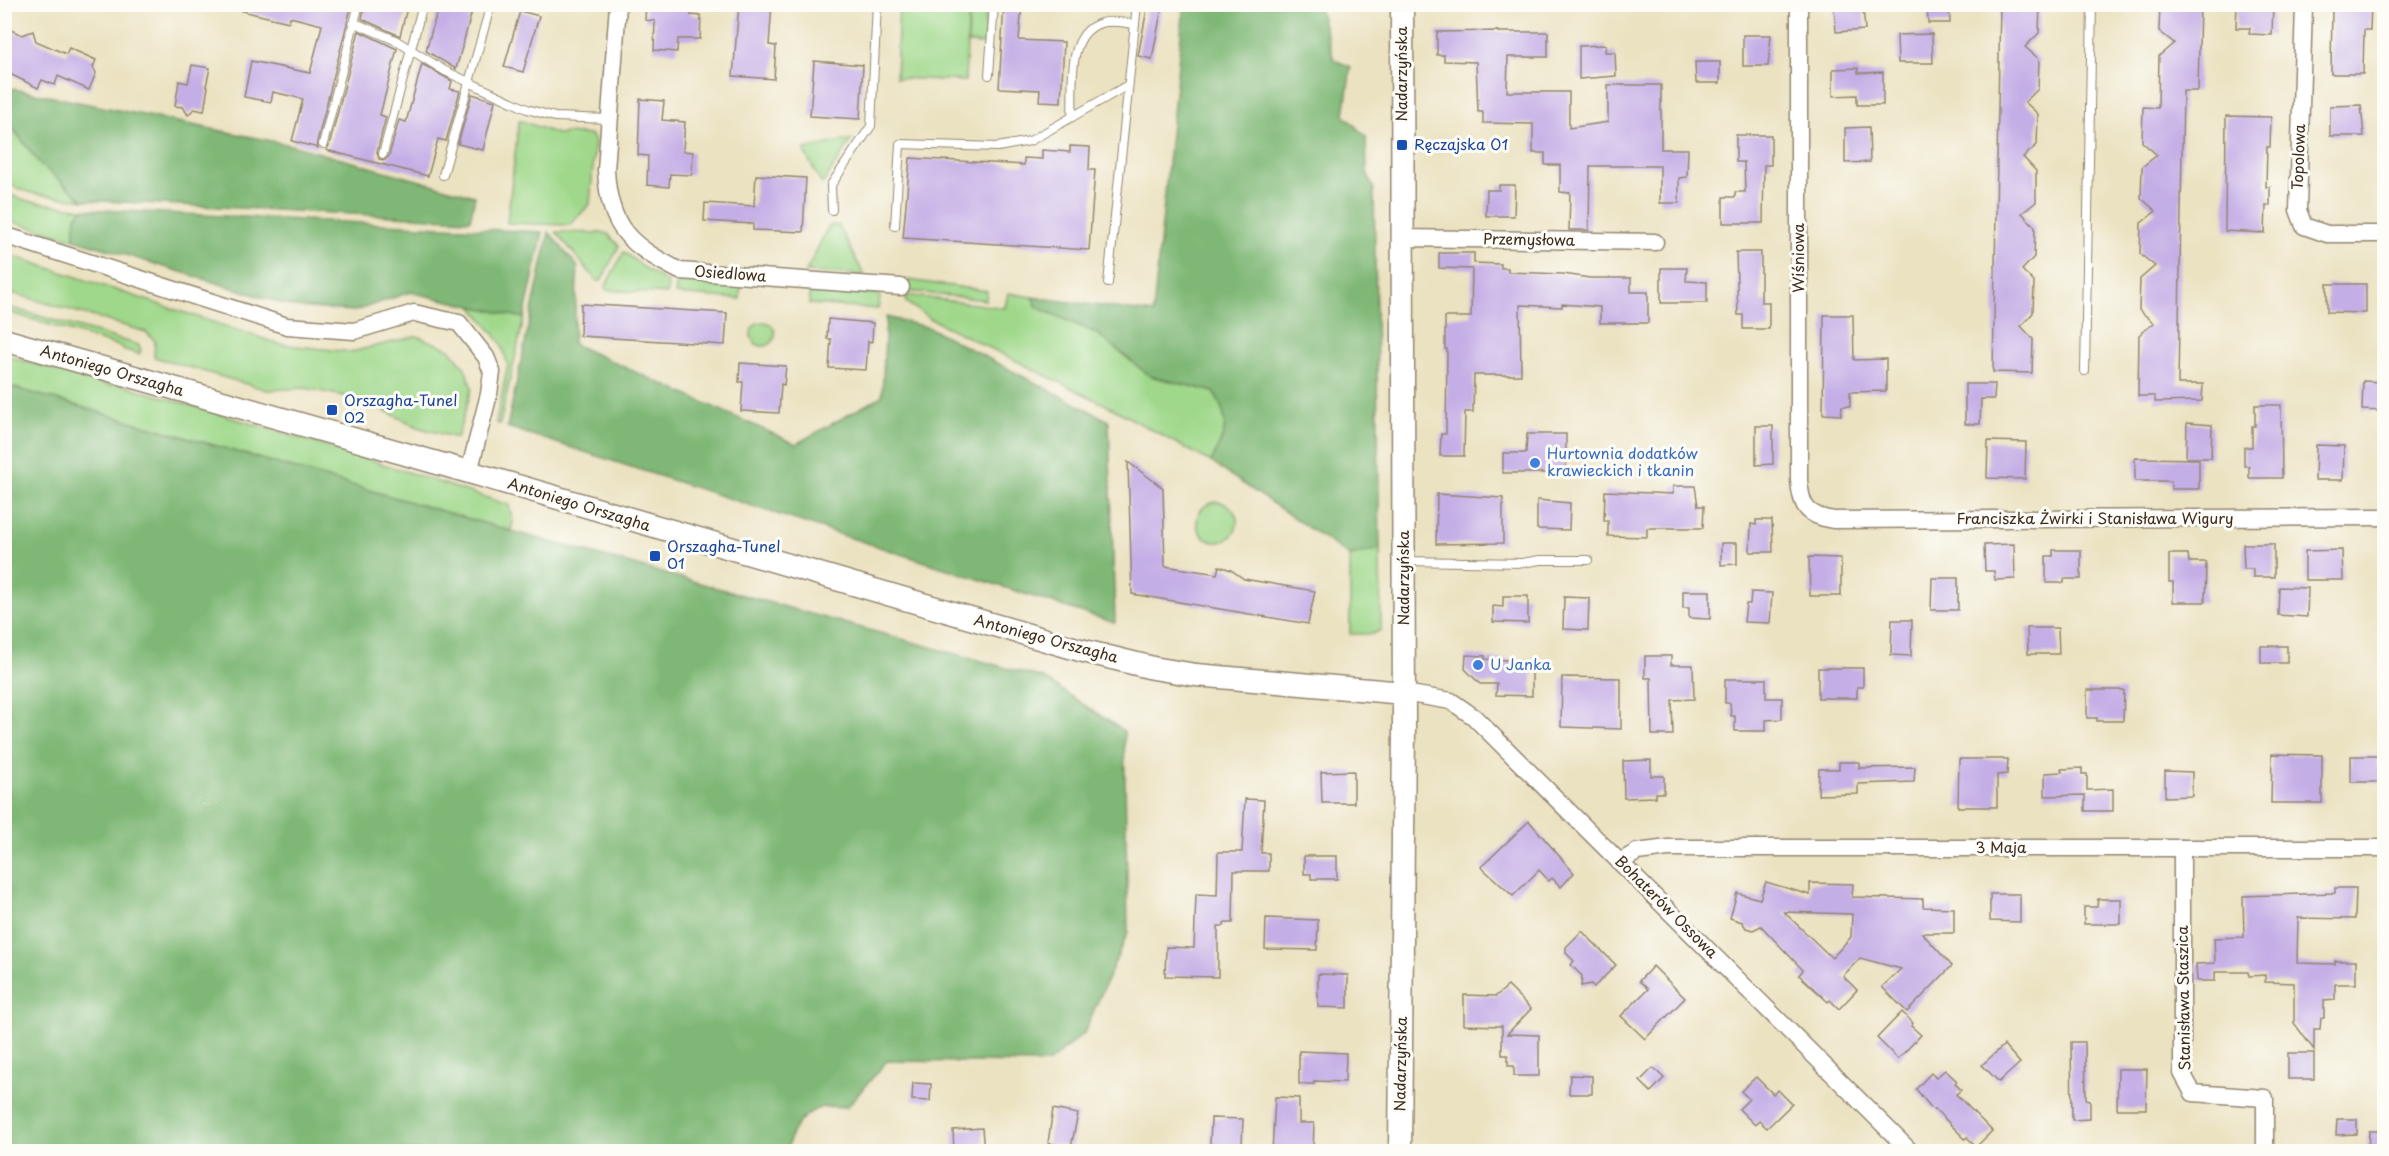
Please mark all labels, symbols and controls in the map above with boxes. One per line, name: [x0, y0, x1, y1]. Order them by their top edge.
street label: Nadarzyńska: [1389, 26, 1412, 121]
street label: Topolowa: [2285, 123, 2310, 190]
place label: Ręczajska 01: [1414, 132, 1508, 155]
marker: Ręczajska 01: [1395, 138, 1409, 152]
street label: Wiśniowa: [1786, 223, 1809, 293]
street label: Przemysłowa: [1483, 226, 1576, 251]
street label: Osiedlowa: [693, 259, 767, 286]
street label: Antoniego Orszagha: [38, 338, 187, 401]
place label: Orszagha-Tunel 02: [344, 388, 457, 428]
marker: Orszagha-Tunel 02: [325, 403, 339, 417]
place label: Hurtownia dodatków krawieckich i tkanin: [1547, 441, 1699, 481]
marker: Hurtownia dodatków krawieckich i tkanin: [1528, 456, 1542, 470]
street label: Antoniego Orszagha: [505, 471, 654, 536]
street label: Franciszka Żwirki i Stanisława Wigury: [1956, 506, 2234, 529]
street label: Nadarzyńska: [1391, 530, 1414, 625]
place label: Orszagha-Tunel 01: [667, 534, 780, 574]
marker: Orszagha-Tunel 01: [648, 549, 662, 563]
street label: Antoniego Orszagha: [972, 607, 1122, 668]
place label: U Janka: [1490, 652, 1552, 675]
marker: U Janka: [1471, 658, 1485, 672]
street label: 3 Maja: [1975, 835, 2027, 858]
street label: Bohaterów Ossowa: [1610, 849, 1724, 963]
street label: Stanisława Staszica: [2170, 925, 2195, 1071]
street label: Nadarzyńska: [1387, 1016, 1412, 1112]

